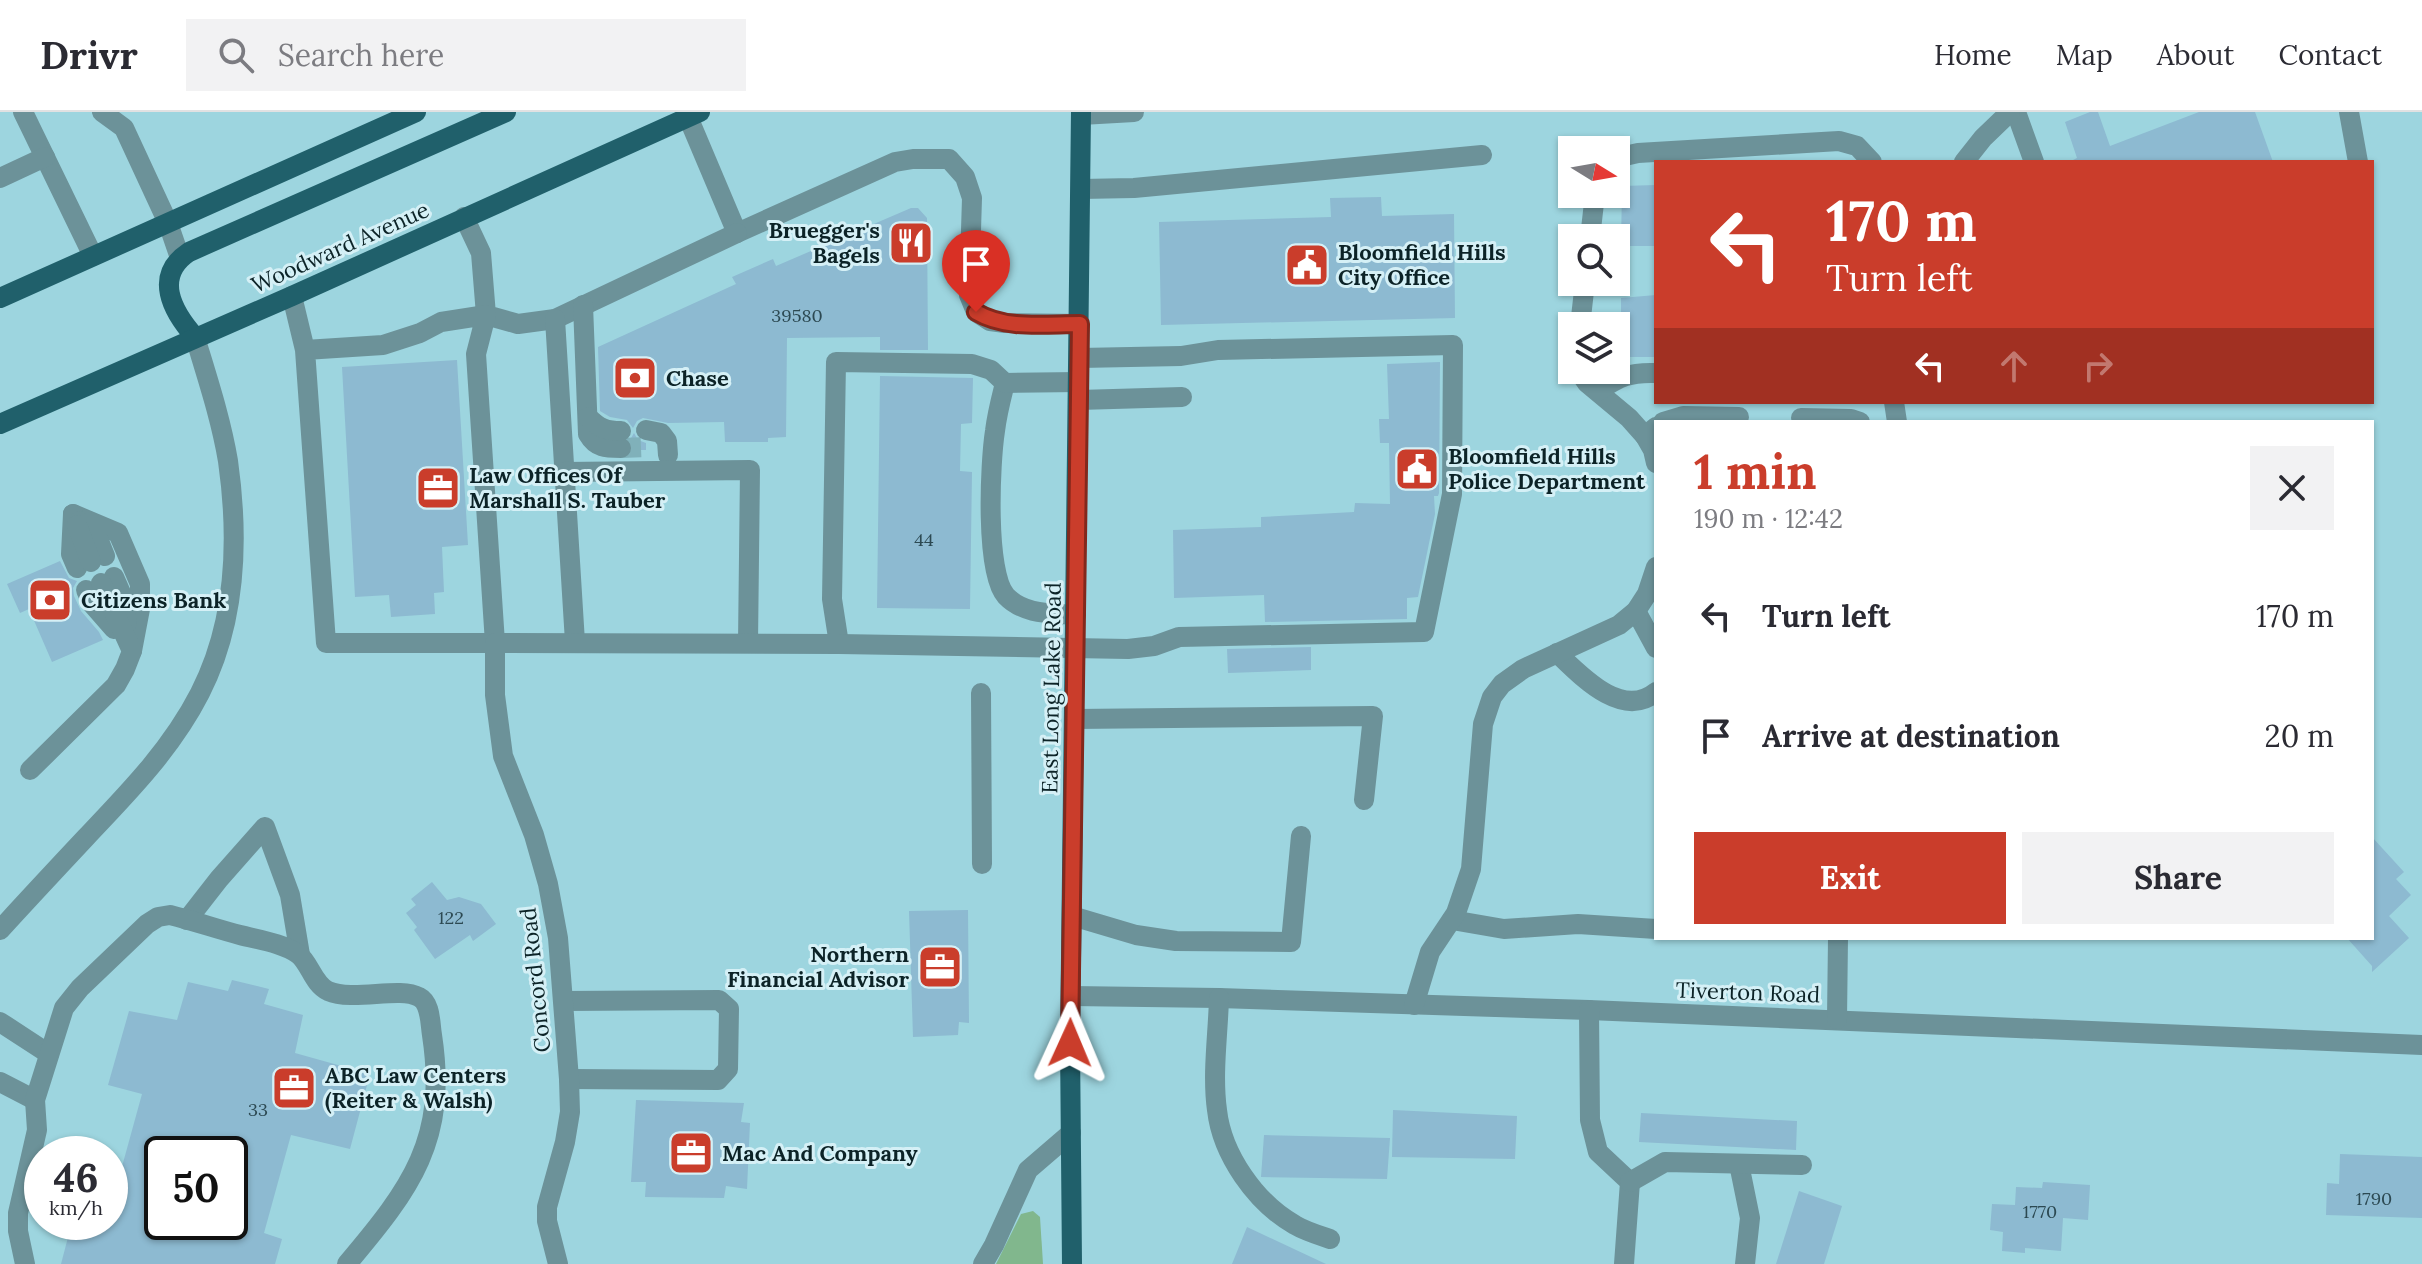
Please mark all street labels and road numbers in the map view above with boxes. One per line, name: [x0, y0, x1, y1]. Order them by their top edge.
street label: Woodward Avenue: [247, 195, 433, 299]
street label: East Long Lake Road: [1035, 582, 1067, 794]
street label: Concord Road: [513, 906, 557, 1054]
street label: Tiverton Road: [1675, 975, 1821, 1009]

